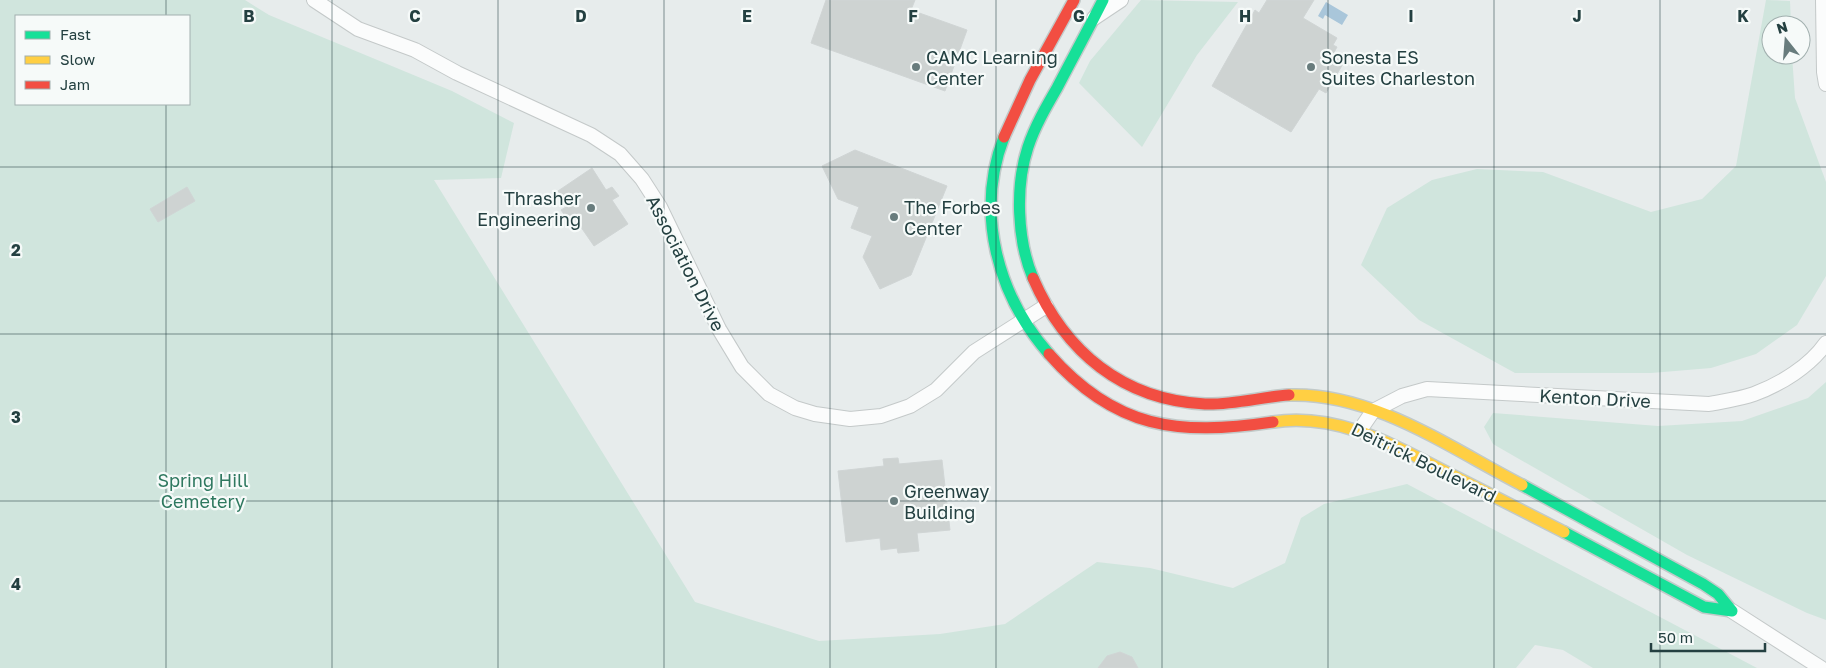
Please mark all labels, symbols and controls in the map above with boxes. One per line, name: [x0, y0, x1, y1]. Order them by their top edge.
text: B: [243, 6, 255, 26]
text: C: [409, 6, 421, 26]
text: D: [575, 6, 587, 26]
text: E: [742, 6, 752, 26]
text: F: [908, 6, 918, 26]
text: G: [1073, 6, 1085, 26]
text: H: [1239, 6, 1251, 26]
text: I: [1408, 6, 1414, 26]
text: J: [1572, 6, 1582, 26]
text: K: [1737, 6, 1749, 26]
legend: [15, 15, 190, 105]
north arrow: [1761, 15, 1811, 65]
text: N: [1774, 17, 1790, 37]
text: Fast: [60, 25, 91, 43]
place label: CAMC Learning Center: [926, 46, 1058, 89]
place label: Sonesta ES Suites Charleston: [1321, 46, 1475, 89]
text: Slow: [60, 50, 95, 68]
marker: CAMC Learning Center: [910, 61, 922, 73]
marker: Sonesta ES Suites Charleston: [1305, 61, 1317, 73]
text: Jam: [60, 75, 90, 93]
place label: Thrasher Engineering: [477, 187, 581, 230]
street label: Association Drive: [642, 191, 730, 335]
place label: The Forbes Center: [904, 196, 1001, 239]
marker: Thrasher Engineering: [585, 202, 597, 214]
marker: The Forbes Center: [888, 211, 900, 223]
text: 2: [11, 240, 21, 260]
street label: Kenton Drive: [1539, 384, 1651, 412]
text: 3: [11, 407, 21, 427]
street label: Deitrick Boulevard: [1348, 417, 1500, 507]
park label: Spring Hill Cemetery: [157, 469, 249, 512]
place label: Greenway Building: [904, 480, 989, 523]
marker: Greenway Building: [888, 495, 900, 507]
text: 4: [11, 574, 21, 594]
scale bar: [1651, 620, 1765, 652]
text: 50 m: [1658, 628, 1693, 646]

